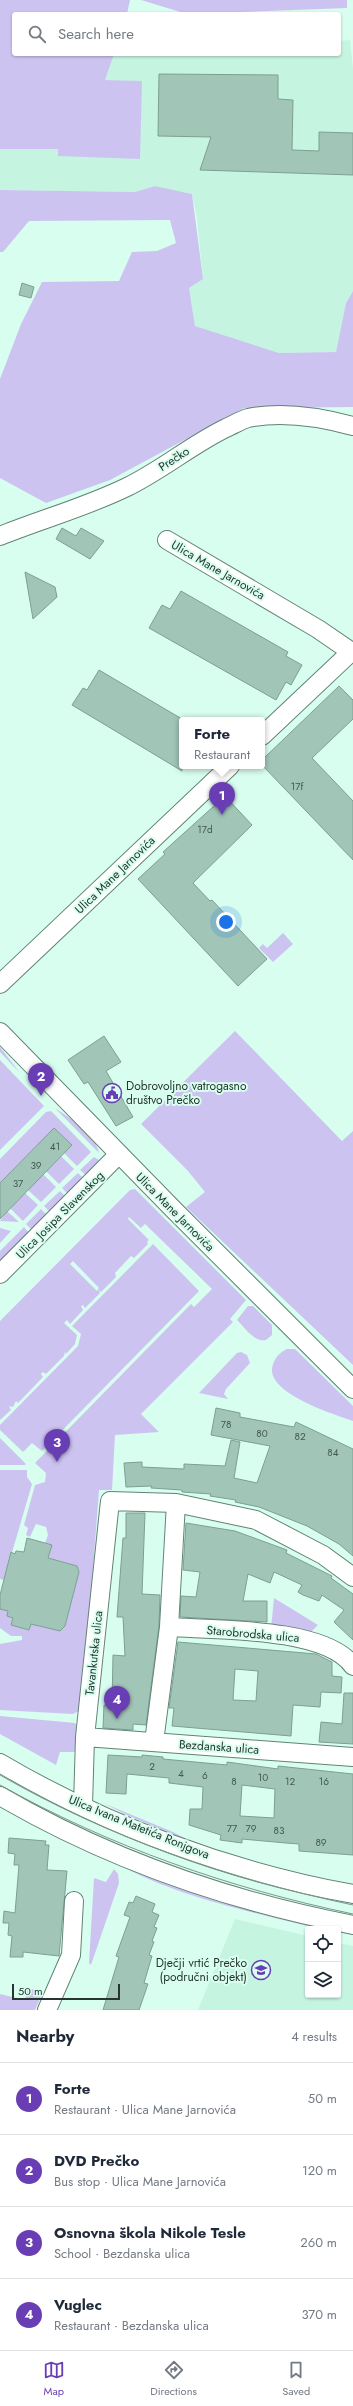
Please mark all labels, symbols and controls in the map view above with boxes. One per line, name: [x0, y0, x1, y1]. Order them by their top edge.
search box: [12, 12, 341, 56]
icon: search: [26, 23, 48, 45]
text: Search here: [58, 23, 134, 45]
street label: Prečko: [155, 442, 193, 476]
street label: Ulica Mane Jarnovića: [168, 536, 268, 604]
popup: [179, 717, 265, 769]
text: Forte: [194, 723, 230, 745]
text: Restaurant: [194, 745, 250, 764]
house number: 17f: [291, 779, 304, 794]
pin: 1: [209, 782, 235, 815]
house number: 17d: [197, 822, 213, 837]
street label: Ulica Mane Jarnovića: [71, 832, 159, 918]
your location: [216, 912, 236, 932]
pin: 2: [28, 1063, 54, 1096]
place label: Dobrovoljno vatrogasno društvo Prečko: [126, 1077, 247, 1109]
public building icon: Dobrovoljno vatrogasno društvo Prečko: [101, 1082, 123, 1104]
house number: 41: [50, 1139, 60, 1154]
house number: 39: [30, 1158, 42, 1173]
street label: Ulica Josipa Slavenskog: [12, 1167, 108, 1263]
street label: Ulica Mane Jarnovića: [131, 1168, 219, 1256]
house number: 37: [13, 1176, 24, 1191]
house number: 78: [221, 1417, 231, 1432]
house number: 80: [256, 1426, 268, 1441]
pin: 3: [44, 1429, 70, 1462]
house number: 82: [294, 1429, 306, 1444]
house number: 84: [327, 1445, 339, 1460]
street label: Tavankutska ulica: [81, 1610, 107, 1696]
street label: Starobrodska ulica: [206, 1621, 300, 1647]
pin: 4: [104, 1686, 130, 1719]
street label: Bezdanska ulica: [178, 1735, 260, 1759]
house number: 2: [149, 1759, 155, 1774]
house number: 4: [178, 1766, 184, 1781]
house number: 6: [202, 1768, 208, 1783]
house number: 10: [258, 1770, 268, 1785]
house number: 8: [231, 1774, 237, 1789]
house number: 12: [285, 1774, 295, 1789]
house number: 16: [319, 1774, 329, 1789]
street label: Ulica Ivana Matetića Ronjgova: [66, 1790, 212, 1864]
house number: 77: [227, 1821, 238, 1836]
house number: 79: [245, 1821, 257, 1836]
house number: 83: [274, 1823, 285, 1838]
house number: 89: [315, 1835, 327, 1850]
map controls: [305, 1926, 341, 1998]
button: locate: [305, 1926, 341, 1962]
place label: Dječji vrtić Prečko (područni objekt): [156, 1954, 247, 1986]
school or university icon: Dječji vrtić Prečko (područni objekt): [250, 1959, 272, 1981]
button: layers: [305, 1962, 341, 1998]
scale bar: [12, 1982, 120, 2001]
text: 50 m: [18, 1983, 43, 1999]
text: Nearby: [16, 2024, 74, 2048]
text: 4 results: [291, 2027, 337, 2046]
text: Forte: [54, 2078, 90, 2100]
text: 1: [26, 2089, 32, 2108]
text: 50 m: [308, 2089, 337, 2108]
text: Restaurant · Ulica Mane Jarnovića: [54, 2100, 236, 2119]
text: DVD Prečko: [54, 2150, 139, 2172]
text: 2: [25, 2161, 33, 2180]
text: 120 m: [302, 2161, 337, 2180]
text: Bus stop · Ulica Mane Jarnovića: [54, 2172, 226, 2191]
text: Osnovna škola Nikole Tesle: [54, 2222, 246, 2244]
text: 3: [25, 2233, 33, 2252]
text: 260 m: [300, 2233, 337, 2252]
text: School · Bezdanska ulica: [54, 2244, 190, 2263]
text: Vuglec: [54, 2294, 102, 2316]
text: 4: [24, 2305, 34, 2324]
text: 370 m: [301, 2305, 337, 2324]
text: Restaurant · Bezdanska ulica: [54, 2316, 209, 2335]
tab: Map: [43, 2359, 65, 2399]
tab: Directions: [150, 2359, 197, 2399]
tab: Saved: [282, 2359, 310, 2399]

